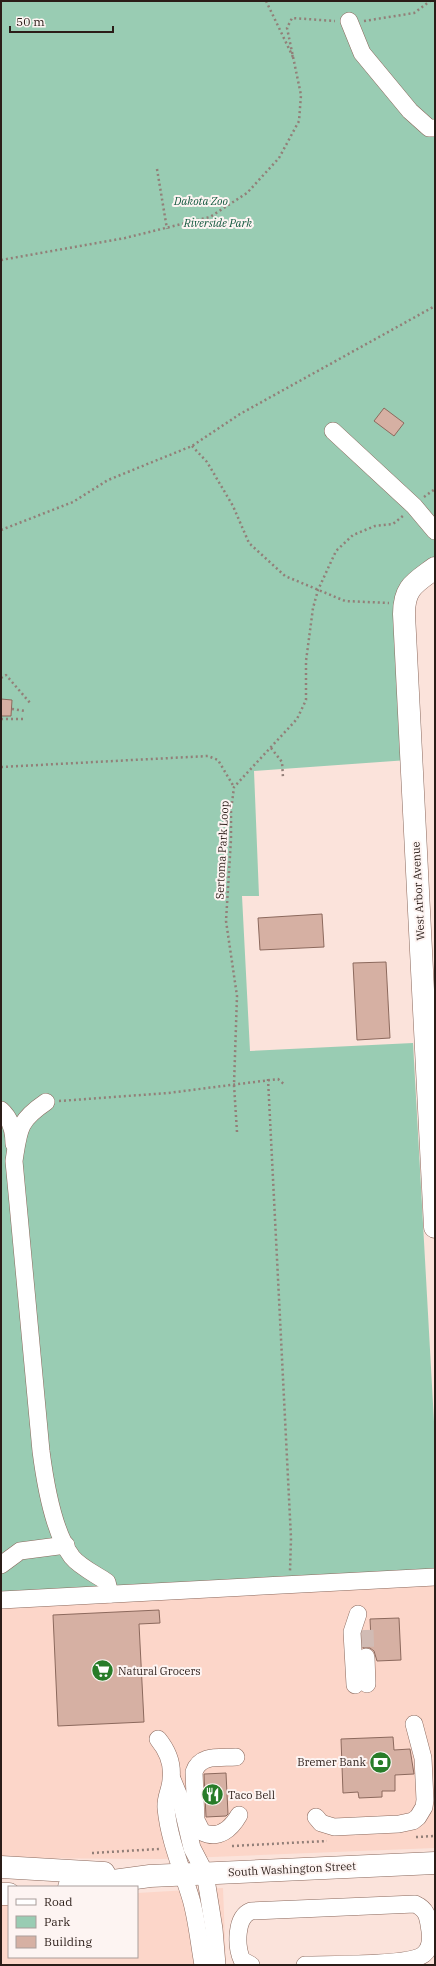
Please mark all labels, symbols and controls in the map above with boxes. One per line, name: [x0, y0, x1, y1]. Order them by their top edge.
scale bar: [10, 8, 113, 34]
text: 50 m: [16, 14, 45, 29]
park label: Dakota Zoo: [173, 194, 228, 208]
park label: Riverside Park: [183, 216, 252, 230]
street label: Sertoma Park Loop: [212, 800, 232, 900]
street label: West Arbor Avenue: [408, 841, 428, 941]
supermarket icon: Natural Grocers: [89, 1658, 115, 1684]
place label: Natural Grocers: [118, 1664, 201, 1678]
bank icon: Bremer Bank: [368, 1749, 394, 1775]
place label: Bremer Bank: [297, 1755, 367, 1769]
restaurant icon: Taco Bell: [200, 1782, 226, 1808]
place label: Taco Bell: [228, 1788, 275, 1802]
street label: South Washington Street: [228, 1859, 356, 1879]
legend: [8, 1886, 138, 1958]
text: Road: [44, 1894, 73, 1909]
text: Park: [44, 1914, 70, 1929]
text: Building: [44, 1934, 92, 1949]

